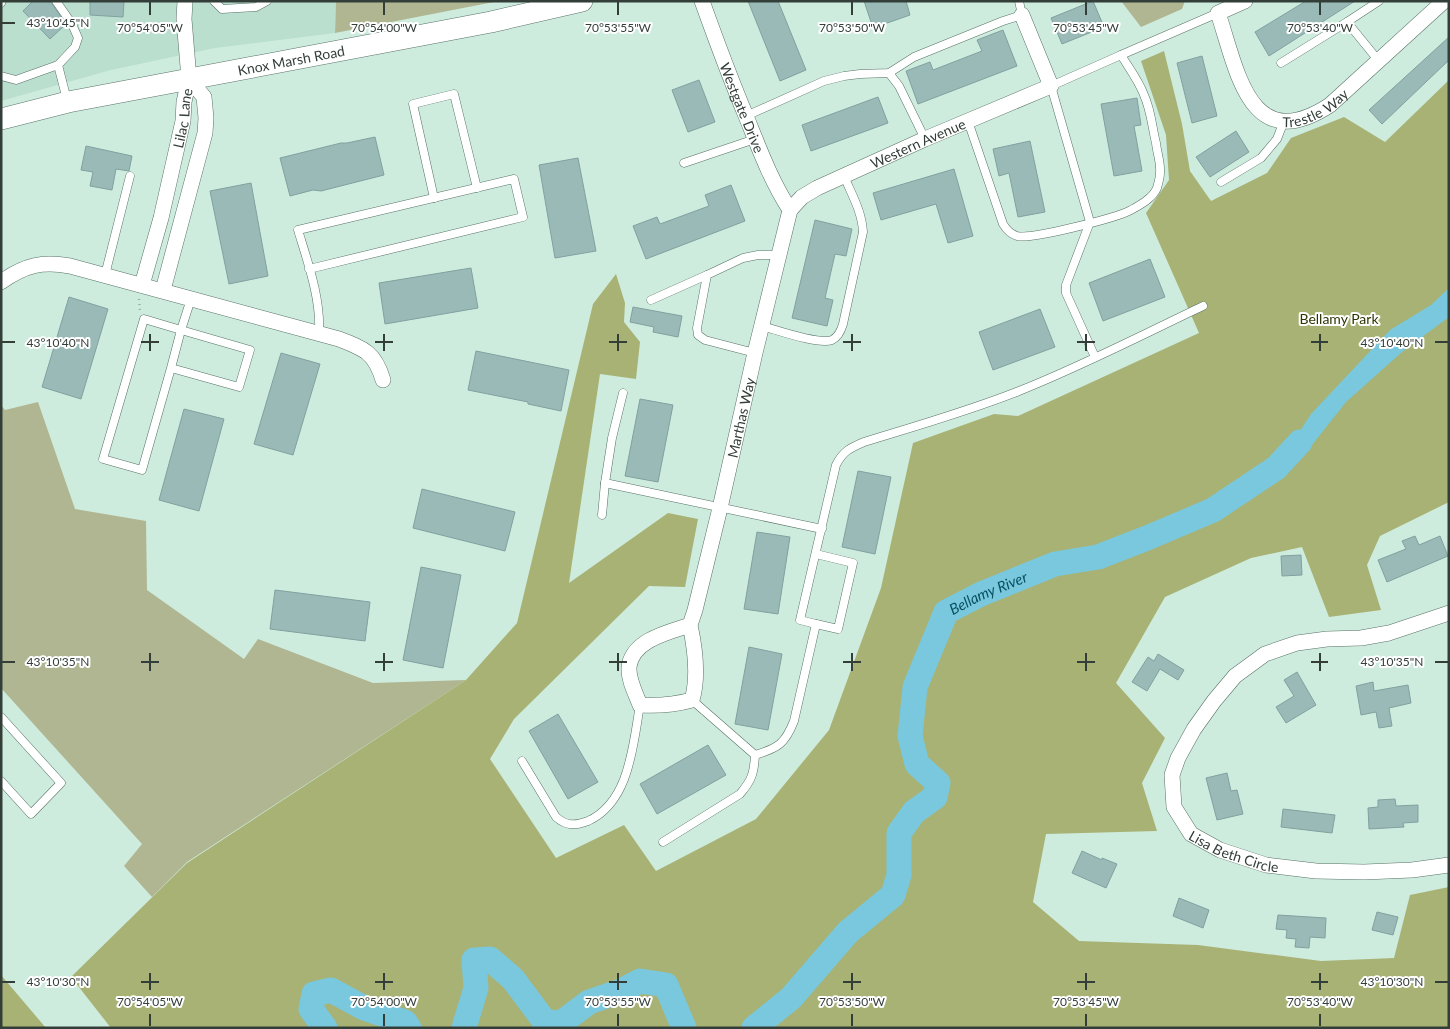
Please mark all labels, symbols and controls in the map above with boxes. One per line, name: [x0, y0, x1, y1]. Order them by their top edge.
text: 43°10'45"N: [27, 15, 89, 30]
text: 70°54'05"W: [117, 20, 184, 35]
text: 70°54'00"W: [351, 20, 418, 35]
text: 70°53'55"W: [585, 20, 652, 35]
text: 70°53'50"W: [819, 20, 886, 35]
text: 70°53'45"W: [1053, 20, 1120, 35]
text: 70°53'40"W: [1287, 20, 1354, 35]
street label: Knox Marsh Road: [236, 41, 346, 78]
street label: Westgate Drive: [717, 60, 768, 155]
street label: Trestle Way: [1282, 84, 1352, 130]
street label: Lilac Lane: [169, 86, 195, 150]
street label: Western Avenue: [868, 115, 968, 171]
park label: Bellamy Park: [1299, 310, 1379, 327]
text: 43°10'40"N: [27, 335, 89, 350]
text: 43°10'40"N: [1361, 335, 1423, 350]
street label: Marthas Way: [723, 375, 758, 459]
water label: Bellamy River: [946, 567, 1031, 618]
text: 43°10'35"N: [27, 654, 89, 669]
text: 43°10'35"N: [1361, 654, 1423, 669]
street label: Lisa Beth Circle: [1186, 826, 1280, 875]
text: 43°10'30"N: [27, 974, 89, 989]
text: 43°10'30"N: [1361, 974, 1423, 989]
text: 70°54'05"W: [117, 994, 184, 1009]
text: 70°54'00"W: [351, 994, 418, 1009]
text: 70°53'55"W: [585, 994, 652, 1009]
text: 70°53'50"W: [819, 994, 886, 1009]
text: 70°53'45"W: [1053, 994, 1120, 1009]
text: 70°53'40"W: [1287, 994, 1354, 1009]

